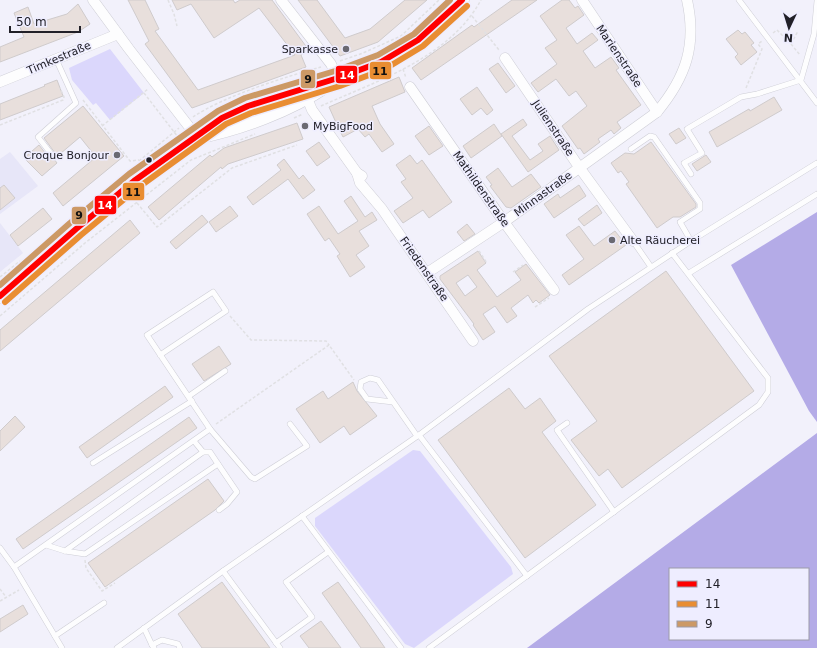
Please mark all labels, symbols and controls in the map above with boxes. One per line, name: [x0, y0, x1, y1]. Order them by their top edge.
scale bar: [10, 8, 80, 34]
north arrow: [769, 8, 809, 48]
text: 50 m: [16, 15, 47, 29]
street label: Marienstraße: [593, 22, 645, 90]
text: N: [783, 31, 793, 44]
street label: Timkestraße: [24, 39, 93, 78]
place label: Sparkasse: [282, 43, 338, 56]
marker: Sparkasse: [341, 44, 351, 54]
line badge: 11: [369, 61, 392, 80]
line badge: 14: [335, 65, 358, 84]
text: 11: [372, 65, 388, 78]
line badge: 9: [300, 69, 316, 89]
text: 14: [339, 69, 355, 82]
text: 9: [304, 73, 312, 86]
street label: Julienstraße: [529, 97, 577, 159]
place label: MyBigFood: [313, 120, 373, 133]
marker: MyBigFood: [300, 121, 310, 131]
place label: Croque Bonjour: [24, 149, 109, 162]
street label: Mathildenstraße: [450, 149, 512, 230]
marker: Croque Bonjour: [112, 150, 122, 160]
unlabelled marker: [144, 155, 154, 165]
street label: Minnastraße: [512, 169, 575, 219]
line badge: 11: [122, 182, 145, 201]
text: 11: [125, 186, 141, 199]
line badge: 14: [94, 195, 117, 215]
text: 14: [97, 199, 113, 212]
line badge: 9: [71, 206, 87, 225]
text: 9: [75, 209, 83, 222]
street label: Friedenstraße: [397, 234, 451, 304]
place label: Alte Räucherei: [620, 234, 700, 247]
marker: Alte Räucherei: [607, 235, 617, 245]
legend: [669, 568, 809, 640]
text: 14: [705, 577, 720, 591]
text: 11: [705, 597, 720, 611]
text: 9: [705, 617, 713, 631]

